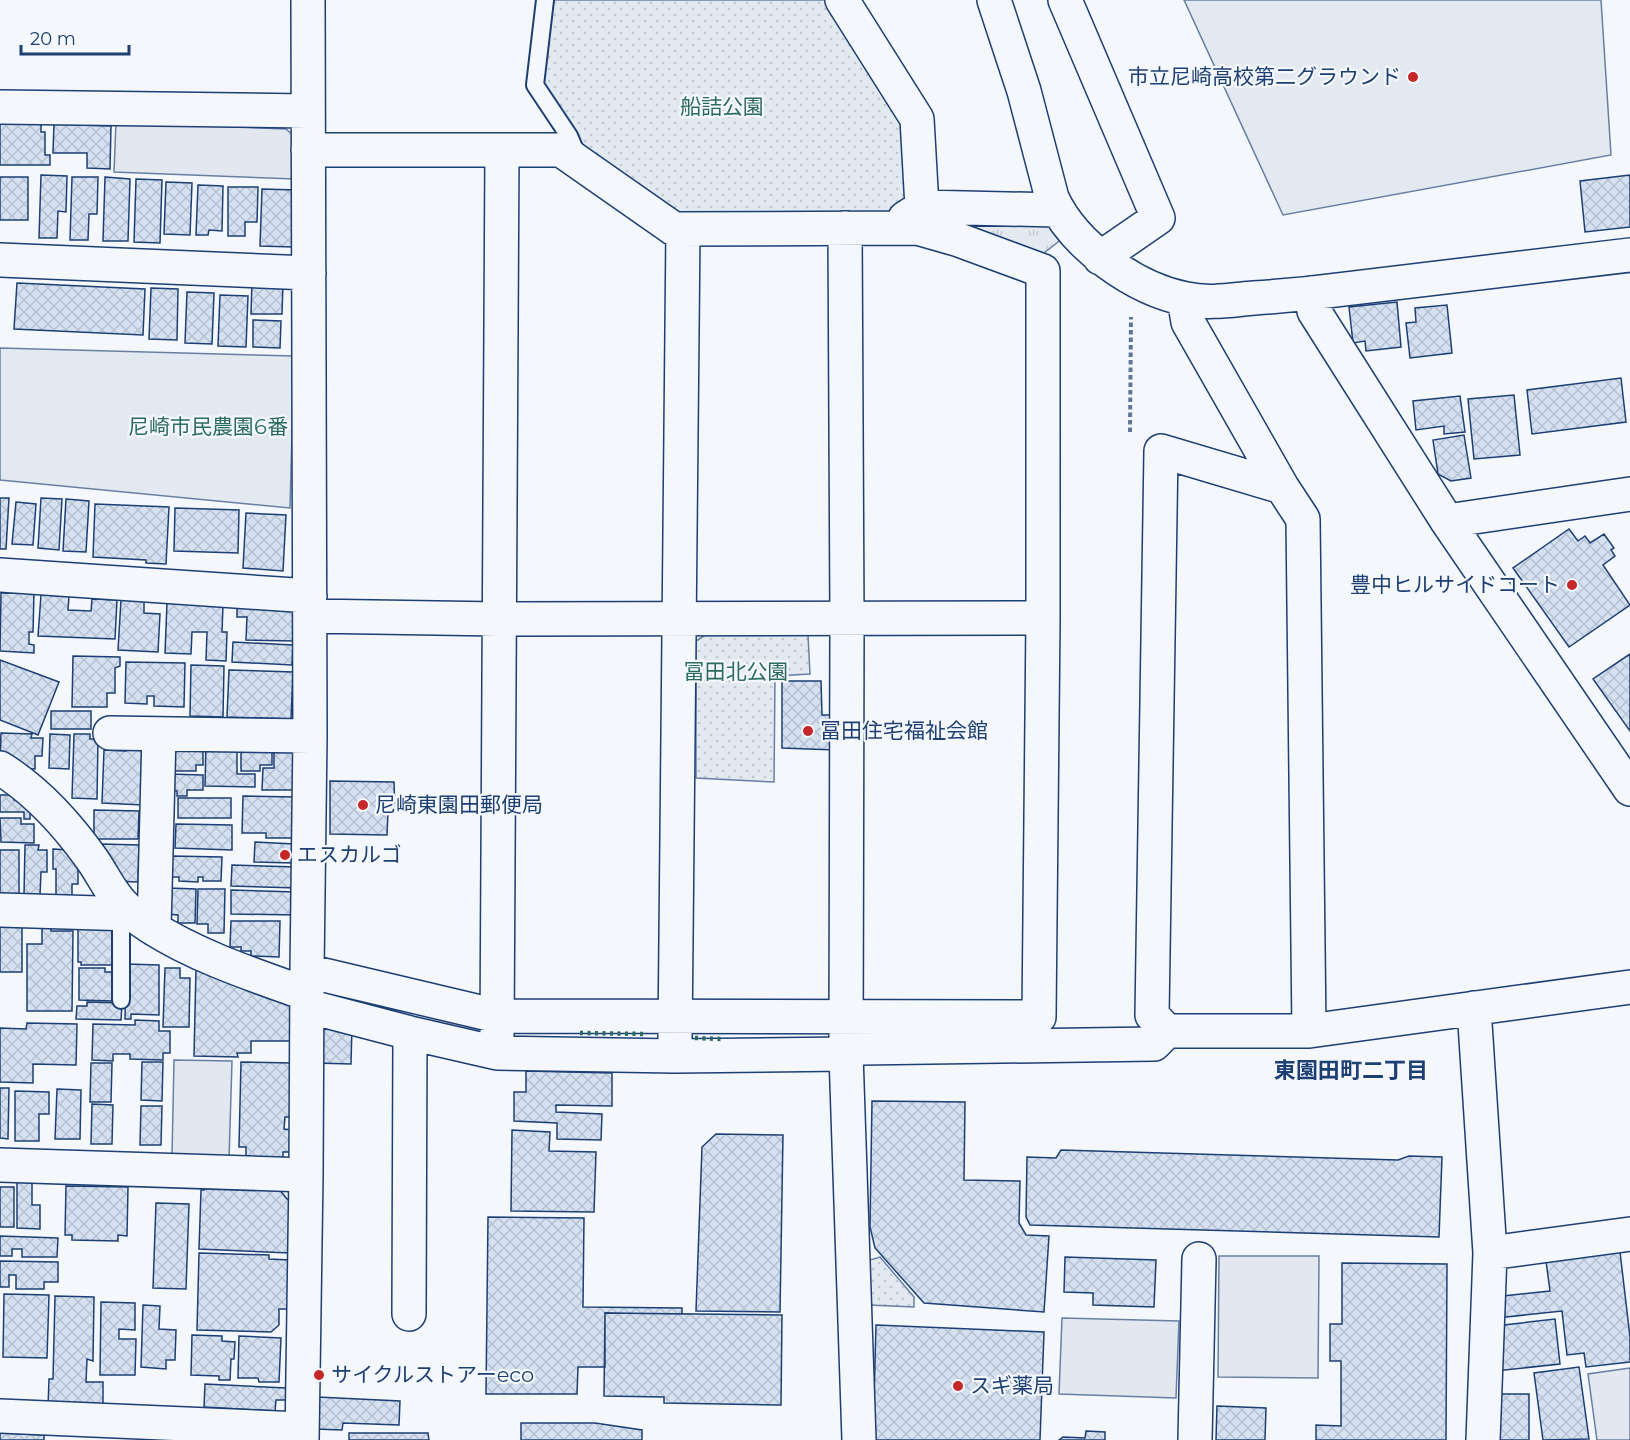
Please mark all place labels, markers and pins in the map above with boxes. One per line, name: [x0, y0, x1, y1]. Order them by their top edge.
place label: 市立尼崎高校第二グラウンド: [1128, 64, 1401, 89]
marker: 市立尼崎高校第二グラウンド: [1406, 70, 1420, 84]
place label: 豊中ヒルサイドコート: [1350, 572, 1560, 597]
marker: 豊中ヒルサイドコート: [1565, 578, 1579, 592]
place label: 冨田住宅福祉会館: [820, 718, 988, 743]
marker: 冨田住宅福祉会館: [801, 724, 815, 738]
place label: 尼崎東園田郵便局: [375, 792, 543, 817]
marker: 尼崎東園田郵便局: [356, 798, 370, 812]
place label: エスカルゴ: [297, 842, 402, 867]
marker: エスカルゴ: [278, 848, 292, 862]
place label: サイクルストアーeco: [331, 1362, 534, 1387]
marker: サイクルストアーeco: [312, 1368, 326, 1382]
place label: スギ薬局: [970, 1373, 1054, 1398]
marker: スギ薬局: [951, 1379, 965, 1393]

